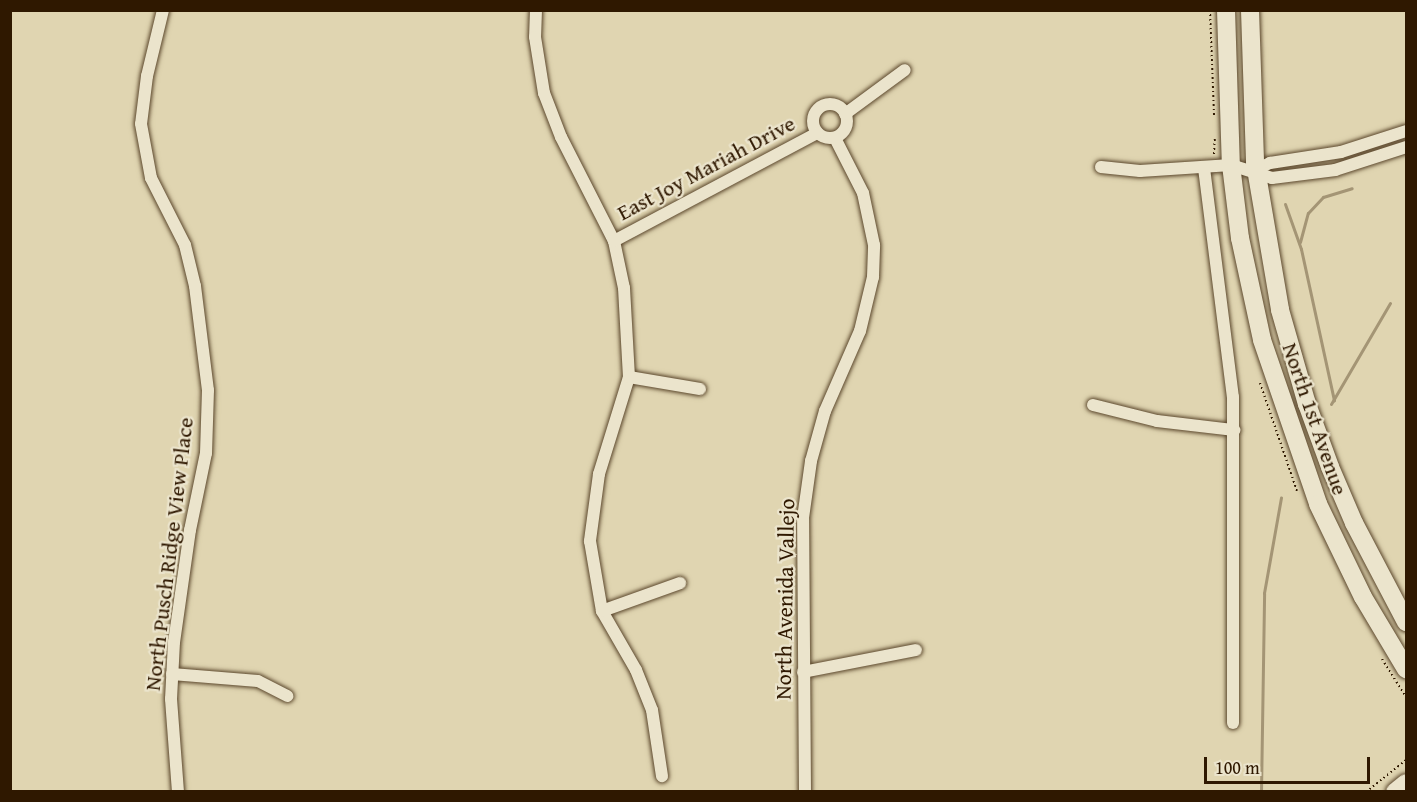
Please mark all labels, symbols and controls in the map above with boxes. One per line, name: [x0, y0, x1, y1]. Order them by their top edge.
street label: East Joy Mariah Drive: [613, 110, 799, 226]
street label: North 1st Avenue: [1277, 339, 1353, 499]
street label: North Pusch Ridge View Place: [139, 416, 199, 692]
street label: North Avenida Vallejo: [770, 498, 800, 700]
scale bar: [1207, 745, 1374, 783]
text: 100 m: [1215, 754, 1260, 781]

